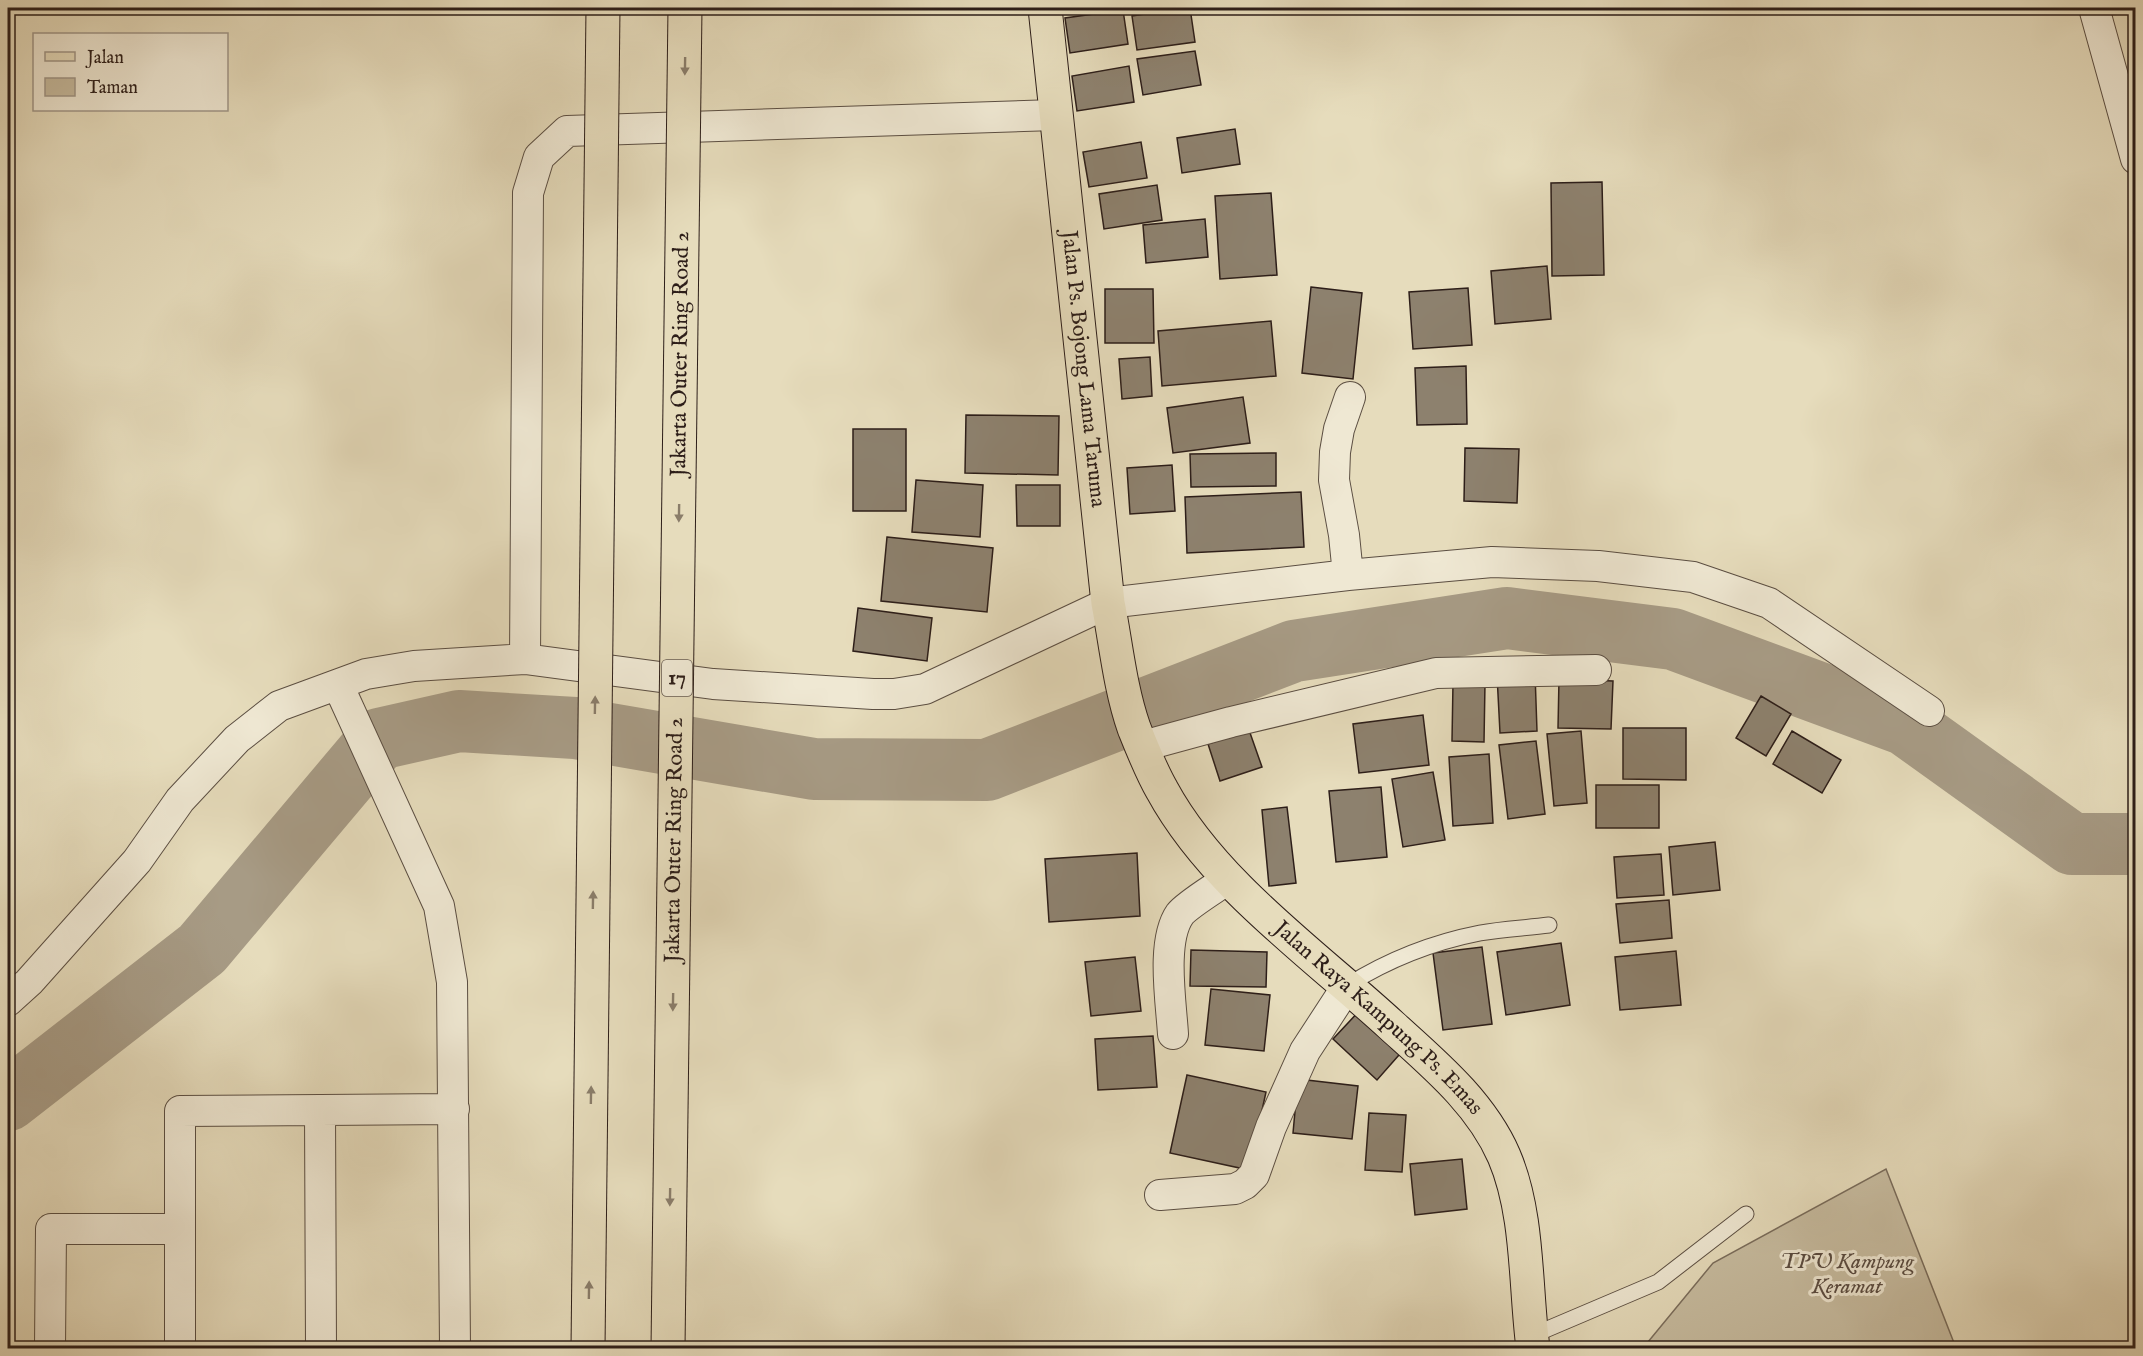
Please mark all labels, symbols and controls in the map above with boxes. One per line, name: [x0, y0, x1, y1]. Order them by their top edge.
legend: [33, 33, 228, 111]
text: Jalan: [85, 47, 124, 70]
one-way arrow: [680, 56, 690, 75]
text: Taman: [87, 77, 138, 100]
street label: Jalan Ps. Bojong Lama Taruma: [1054, 226, 1112, 509]
street label: Jakarta Outer Ring Road 2: [665, 231, 696, 480]
one-way arrow: [674, 503, 684, 522]
road number: 17: [662, 660, 692, 696]
one-way arrow: [590, 696, 600, 715]
street label: Jakarta Outer Ring Road 2: [659, 717, 690, 966]
one-way arrow: [588, 891, 598, 910]
street label: Jalan Raya Kampung Ps. Emas: [1265, 913, 1489, 1121]
one-way arrow: [668, 992, 678, 1011]
one-way arrow: [586, 1086, 596, 1105]
one-way arrow: [665, 1187, 675, 1206]
park label: TPU Kampung Keramat: [1780, 1248, 1915, 1301]
one-way arrow: [584, 1281, 594, 1300]

